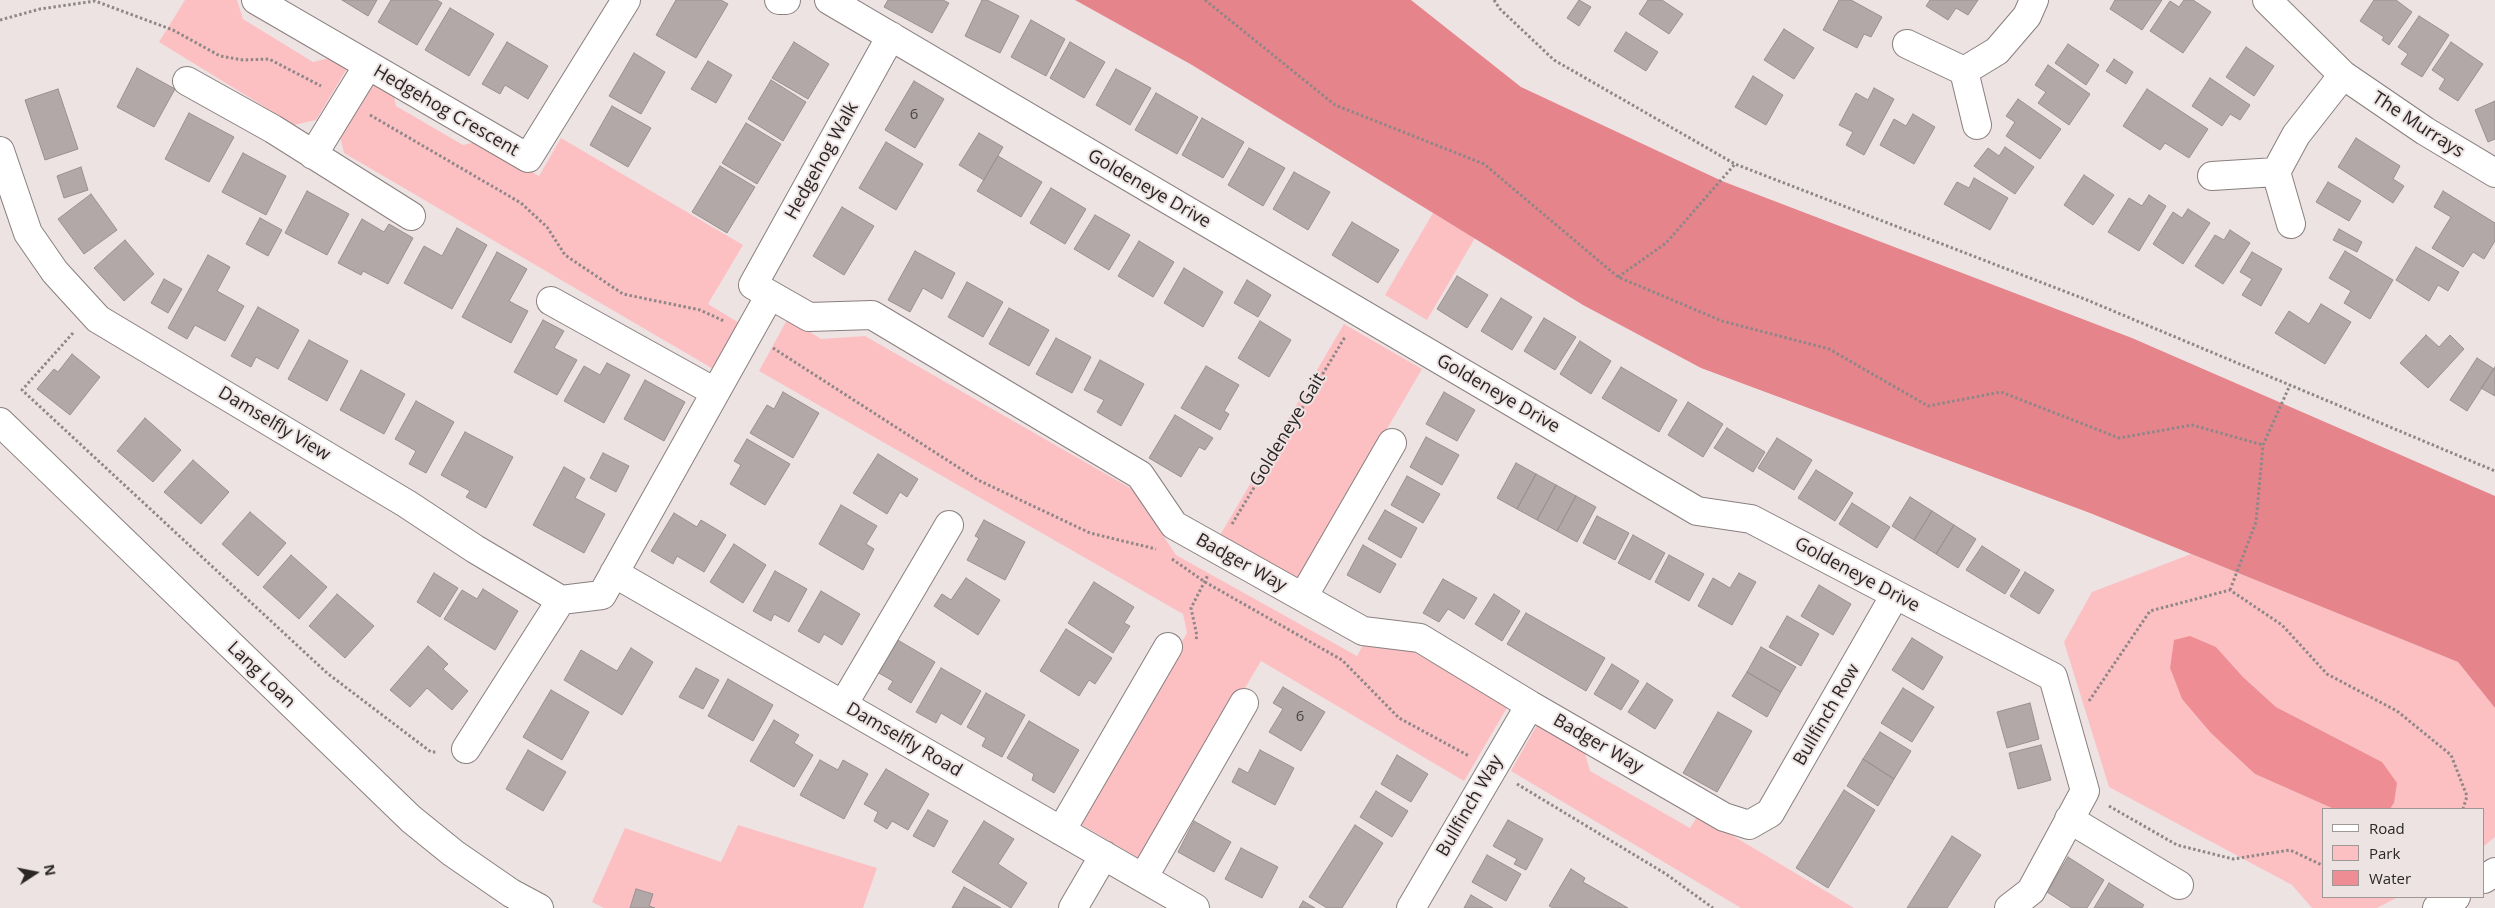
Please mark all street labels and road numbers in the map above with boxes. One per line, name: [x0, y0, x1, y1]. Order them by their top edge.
street label: Hedgehog Crescent: [370, 61, 522, 161]
street label: The Murrays: [2368, 87, 2468, 163]
street label: Hedgehog Walk: [781, 98, 863, 224]
street label: Goldeneye Drive: [1084, 145, 1214, 233]
street label: Goldeneye Drive: [1433, 350, 1563, 438]
street label: Goldeneye Gait: [1246, 369, 1330, 491]
street label: Damselfly View: [214, 382, 334, 466]
street label: Badger Way: [1192, 529, 1290, 597]
street label: Goldeneye Drive: [1791, 533, 1923, 617]
street label: Lang Loan: [223, 637, 299, 713]
street label: Bullfinch Row: [1789, 660, 1865, 770]
street label: Damselfly Road: [842, 698, 966, 782]
street label: Badger Way: [1549, 710, 1647, 778]
street label: Bullfinch Way: [1432, 752, 1508, 860]

